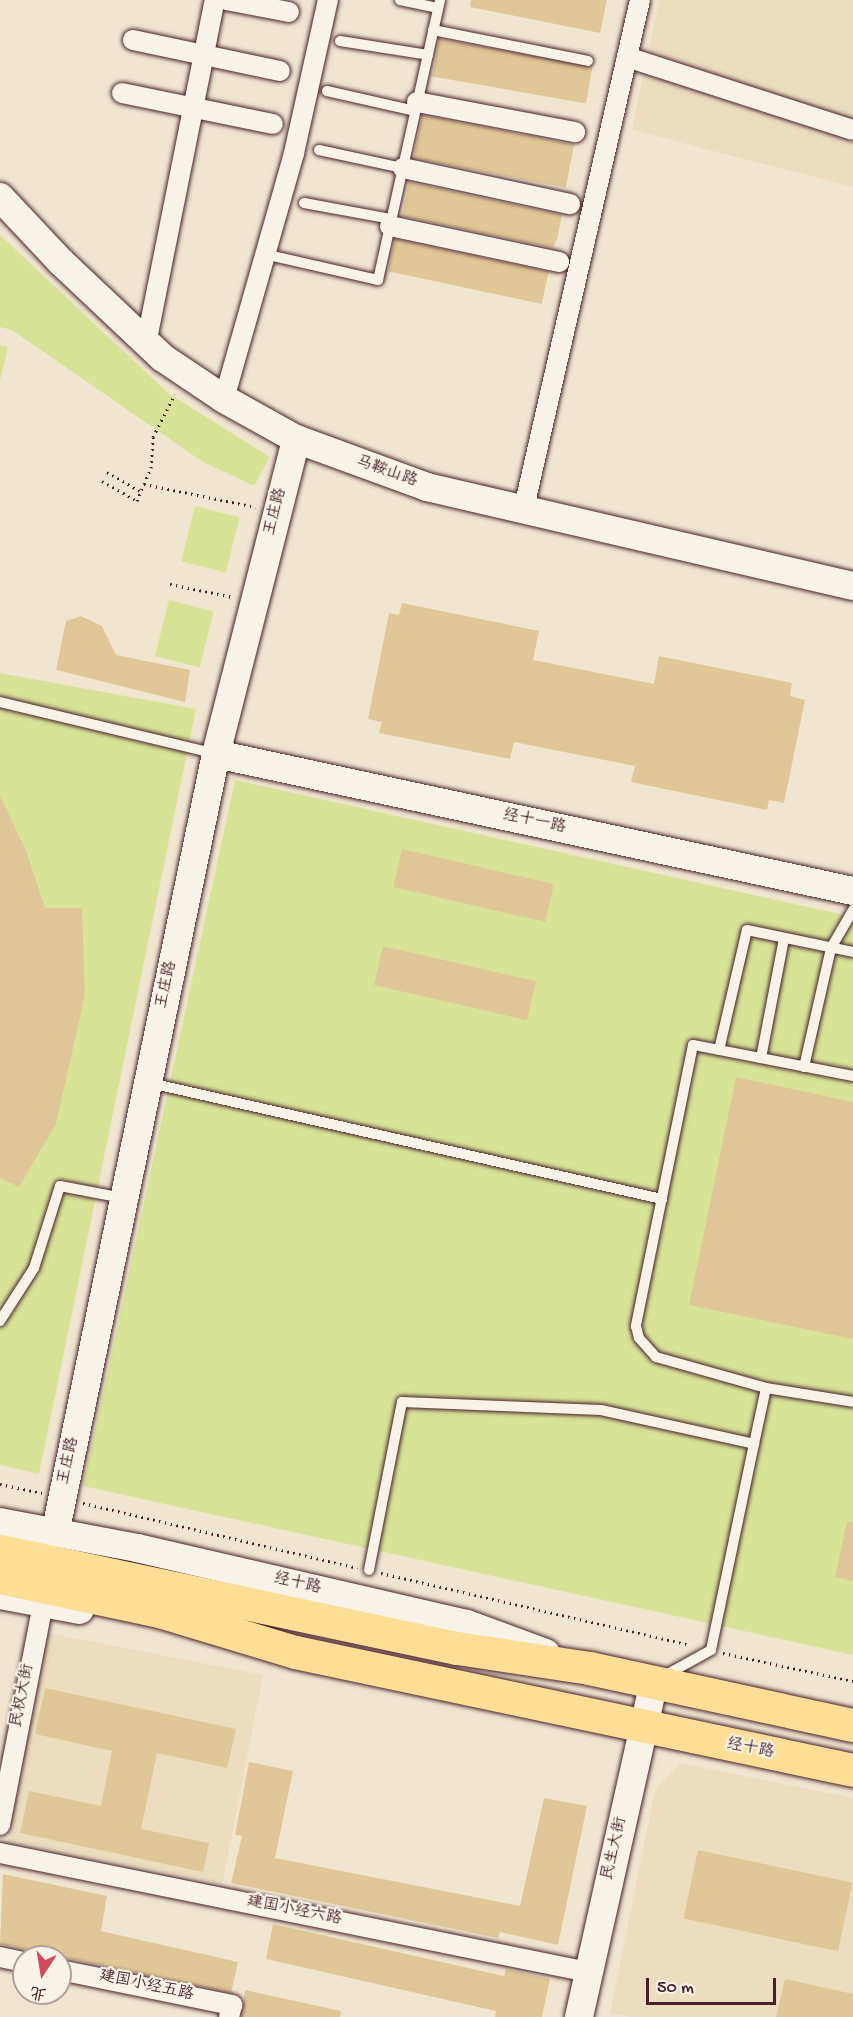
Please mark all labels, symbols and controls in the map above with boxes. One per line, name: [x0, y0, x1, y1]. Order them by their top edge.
street label: 马鞍山路: [353, 454, 419, 492]
street label: 王庄路: [262, 486, 292, 538]
street label: 经十一路: [501, 807, 567, 839]
street label: 王庄路: [154, 960, 182, 1010]
street label: 王庄路: [56, 1436, 84, 1486]
street label: 经十路: [271, 1570, 323, 1600]
street label: 民权大街: [8, 1663, 40, 1729]
street label: 经十路: [725, 1736, 775, 1764]
street label: 民生大街: [599, 1816, 633, 1882]
street label: 建国小经六路: [245, 1893, 343, 1931]
north arrow: [12, 1945, 72, 2005]
scale bar: [649, 1966, 780, 2004]
street label: 建国小经五路: [97, 1968, 195, 2006]
text: 50 m: [657, 1978, 694, 1999]
text: 北: [29, 1980, 48, 2002]

